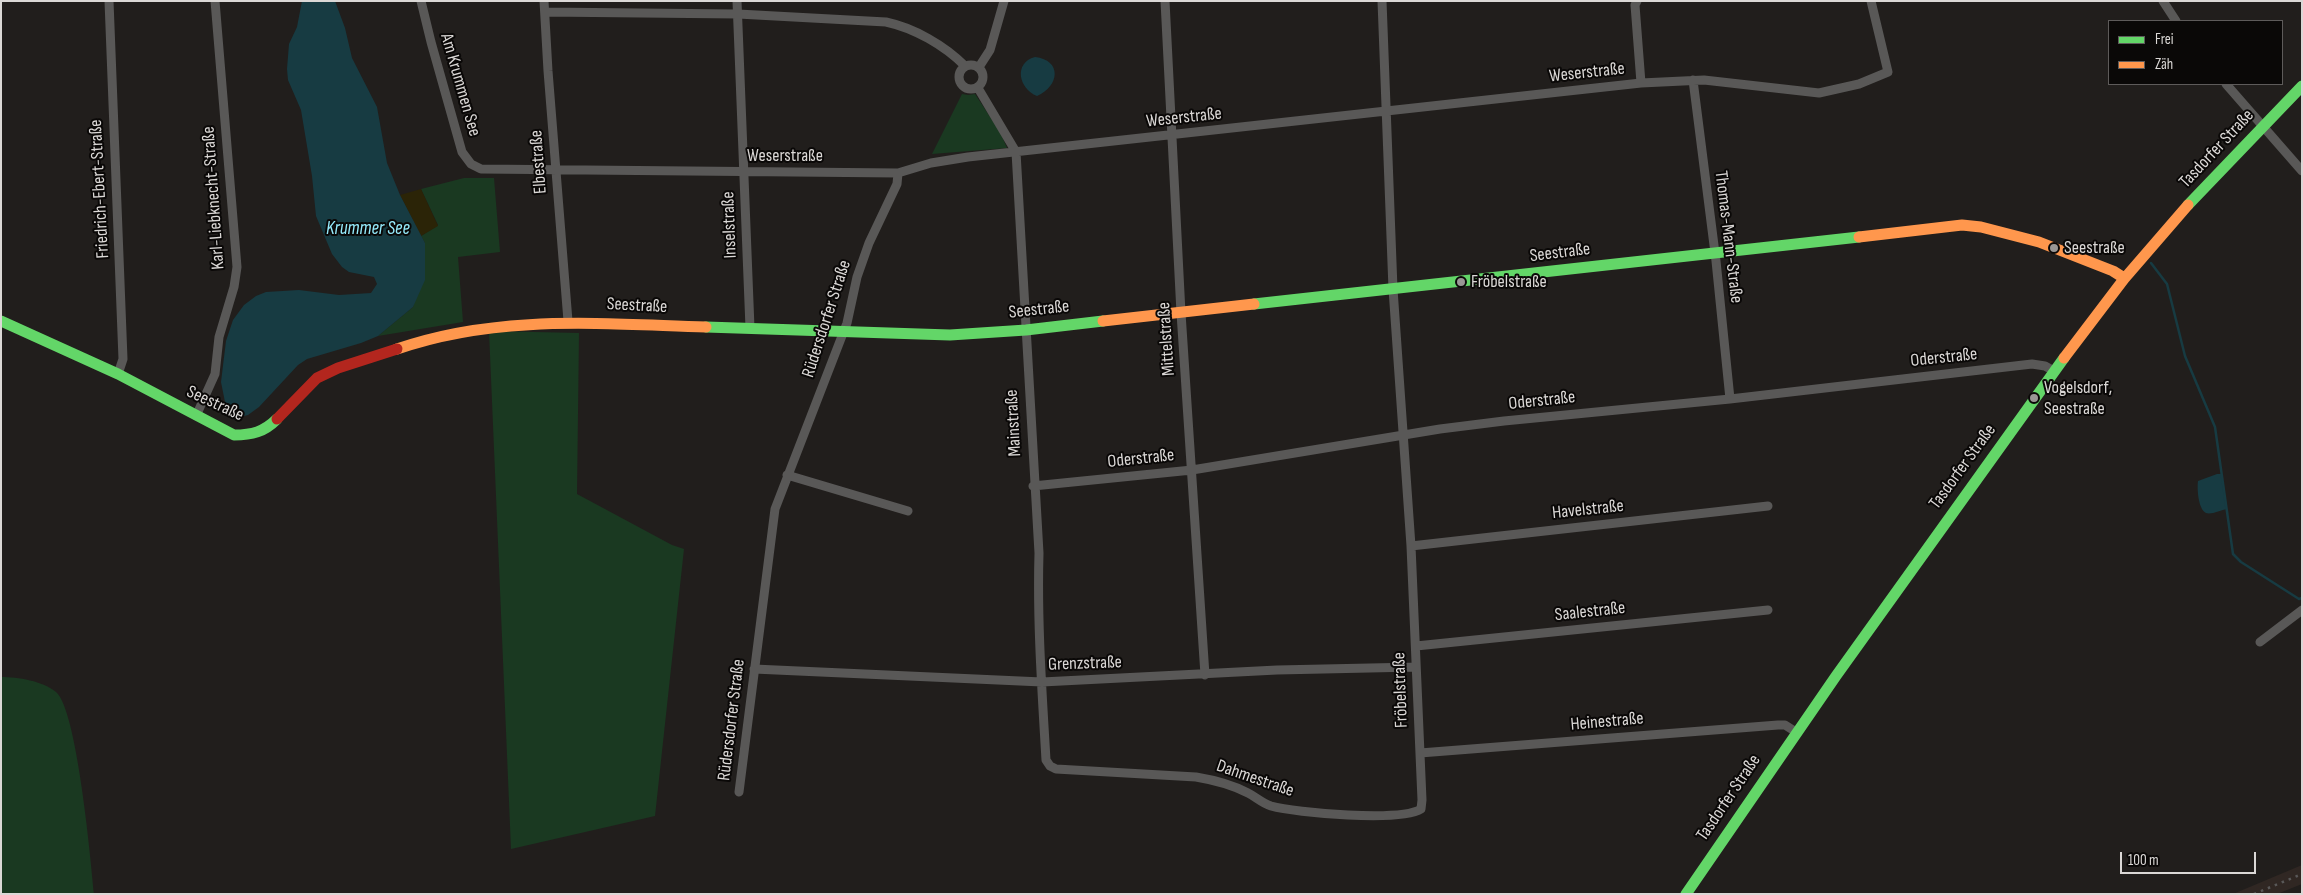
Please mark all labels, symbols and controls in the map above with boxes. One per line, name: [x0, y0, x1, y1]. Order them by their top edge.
legend: [2108, 20, 2283, 85]
text: Frei: [2155, 30, 2174, 49]
street label: Am Krummen See: [435, 31, 485, 139]
text: Zäh: [2155, 55, 2173, 74]
street label: Weserstraße: [1548, 58, 1626, 88]
street label: Weserstraße: [1145, 103, 1223, 133]
street label: Tasdorfer Straße: [2175, 105, 2259, 193]
street label: Friedrich-Ebert-Straße: [86, 119, 114, 259]
street label: Karl-Liebknecht-Straße: [198, 126, 230, 270]
street label: Elbestraße: [526, 129, 552, 195]
street label: Weserstraße: [747, 145, 823, 167]
street label: Thomas-Mann-Straße: [1709, 170, 1747, 304]
street label: Inselstraße: [718, 191, 742, 259]
water label: Krummer See: [326, 218, 410, 240]
place label: Seestraße: [2064, 237, 2125, 259]
street label: Seestraße: [1529, 239, 1591, 267]
marker: Seestraße: [2048, 242, 2060, 254]
street label: Rüdersdorfer Straße: [798, 258, 856, 380]
place label: Fröbelstraße: [1471, 271, 1547, 293]
marker: Fröbelstraße: [1455, 276, 1467, 288]
street label: Seestraße: [606, 294, 668, 318]
street label: Seestraße: [1008, 296, 1070, 324]
street label: Mittelstraße: [1154, 301, 1180, 377]
street label: Oderstraße: [1910, 344, 1978, 372]
place label: Vogelsdorf, Seestraße: [2044, 377, 2112, 419]
street label: Seestraße: [183, 381, 247, 427]
street label: Oderstraße: [1508, 387, 1576, 415]
street label: Mainstraße: [1001, 389, 1027, 457]
marker: Vogelsdorf, Seestraße: [2028, 392, 2040, 404]
street label: Tasdorfer Straße: [1925, 420, 2001, 514]
street label: Oderstraße: [1107, 445, 1175, 473]
street label: Havelstraße: [1551, 496, 1625, 524]
street label: Saalestraße: [1554, 598, 1626, 626]
street label: Grenzstraße: [1048, 652, 1122, 676]
street label: Fröbelstraße: [1389, 652, 1413, 728]
street label: Rüdersdorfer Straße: [714, 658, 750, 782]
street label: Heinestraße: [1570, 708, 1644, 736]
street label: Tasdorfer Straße: [1692, 751, 1766, 845]
street label: Dahmestraße: [1213, 756, 1297, 802]
scale bar: [2123, 842, 2259, 874]
text: 100 m: [2128, 851, 2159, 870]

